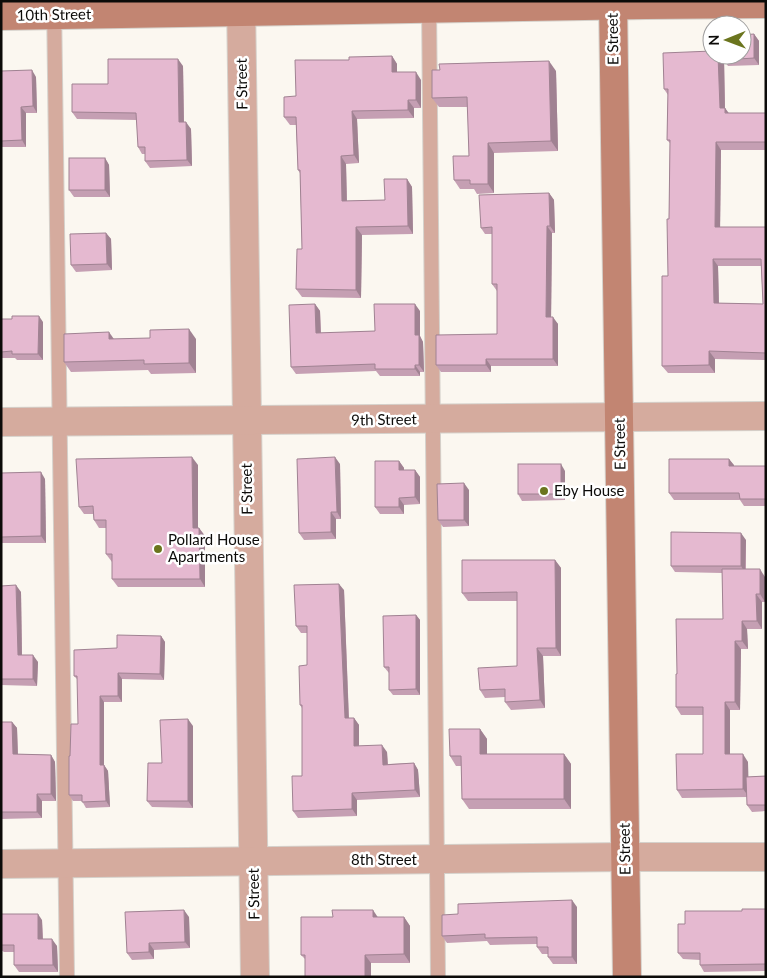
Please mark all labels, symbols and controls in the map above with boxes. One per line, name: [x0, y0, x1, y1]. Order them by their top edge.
street label: 10th Street: [17, 4, 92, 24]
street label: E Street: [603, 12, 621, 65]
north arrow: [702, 15, 752, 65]
text: N: [705, 35, 722, 46]
street label: F Street: [232, 58, 250, 110]
street label: 9th Street: [351, 409, 418, 429]
street label: E Street: [610, 417, 628, 470]
street label: F Street: [237, 463, 255, 515]
place label: Eby House: [554, 481, 625, 499]
marker: Eby House: [538, 485, 550, 497]
place label: Pollard House Apartments: [168, 530, 260, 565]
marker: Pollard House Apartments: [152, 543, 164, 555]
street label: E Street: [615, 822, 633, 875]
street label: 8th Street: [351, 850, 418, 868]
street label: F Street: [244, 868, 262, 920]

